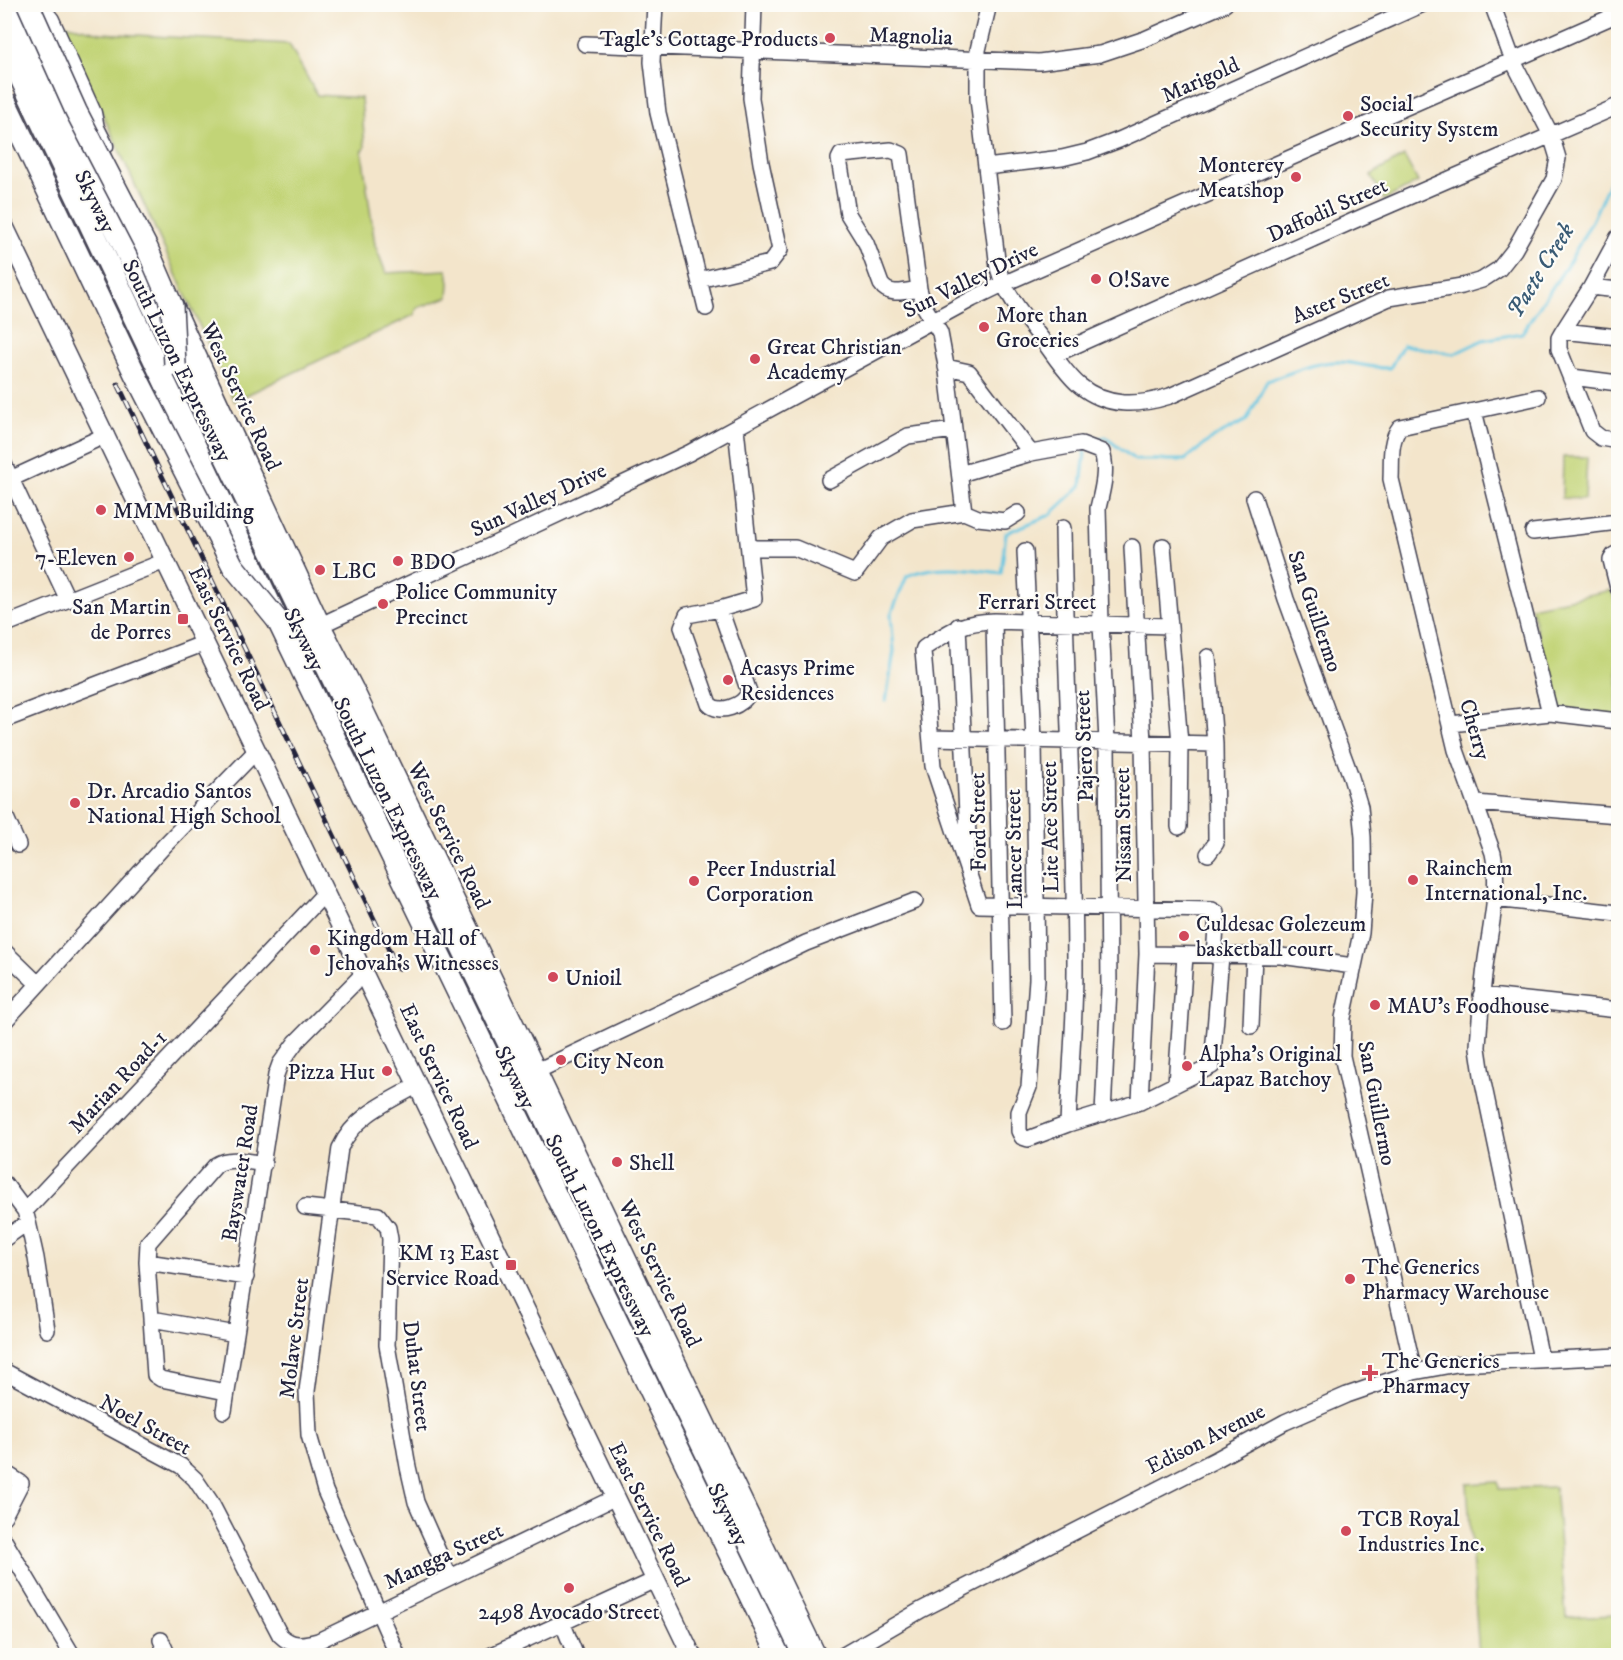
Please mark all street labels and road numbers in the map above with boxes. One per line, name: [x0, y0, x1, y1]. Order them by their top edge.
street label: Magnolia: [869, 22, 954, 51]
street label: Marigold: [1158, 51, 1244, 109]
street label: Skyway: [68, 166, 122, 238]
street label: Daffodil Street: [1263, 172, 1392, 249]
street label: Sun Valley Drive: [899, 236, 1042, 325]
street label: South Luzon Expressway: [116, 255, 238, 467]
street label: Aster Street: [1288, 267, 1393, 330]
street label: West Service Road: [194, 317, 287, 475]
street label: Sun Valley Drive: [466, 457, 611, 544]
street label: San Guillermo: [1281, 547, 1348, 676]
street label: East Service Road: [182, 562, 275, 715]
street label: Ferrari Street: [978, 589, 1096, 616]
street label: Skyway: [277, 604, 331, 676]
street label: Pajero Street: [1069, 689, 1100, 802]
street label: South Luzon Expressway: [327, 693, 449, 905]
street label: Cherry: [1453, 696, 1496, 763]
street label: West Service Road: [401, 757, 496, 914]
street label: Lite Ace Street: [1036, 761, 1065, 893]
street label: Nissan Street: [1109, 767, 1138, 883]
street label: Ford Street: [964, 772, 993, 872]
street label: Lancer Street: [1000, 789, 1029, 909]
street label: East Service Road: [393, 1000, 484, 1154]
street label: Marian Road-1: [63, 1025, 173, 1139]
street label: San Guillermo: [1351, 1039, 1402, 1168]
street label: Skyway: [488, 1042, 542, 1114]
street label: Bayswater Road: [216, 1102, 265, 1244]
street label: South Luzon Expressway: [539, 1130, 661, 1342]
street label: West Service Road: [612, 1195, 707, 1352]
street label: Molave Street: [274, 1276, 315, 1400]
street label: Duhat Street: [396, 1319, 437, 1433]
street label: Noel Street: [95, 1389, 196, 1462]
street label: Edison Avenue: [1142, 1398, 1270, 1481]
street label: East Service Road: [602, 1438, 695, 1591]
street label: Skyway: [701, 1479, 755, 1551]
street label: Mangga Street: [380, 1517, 508, 1596]

